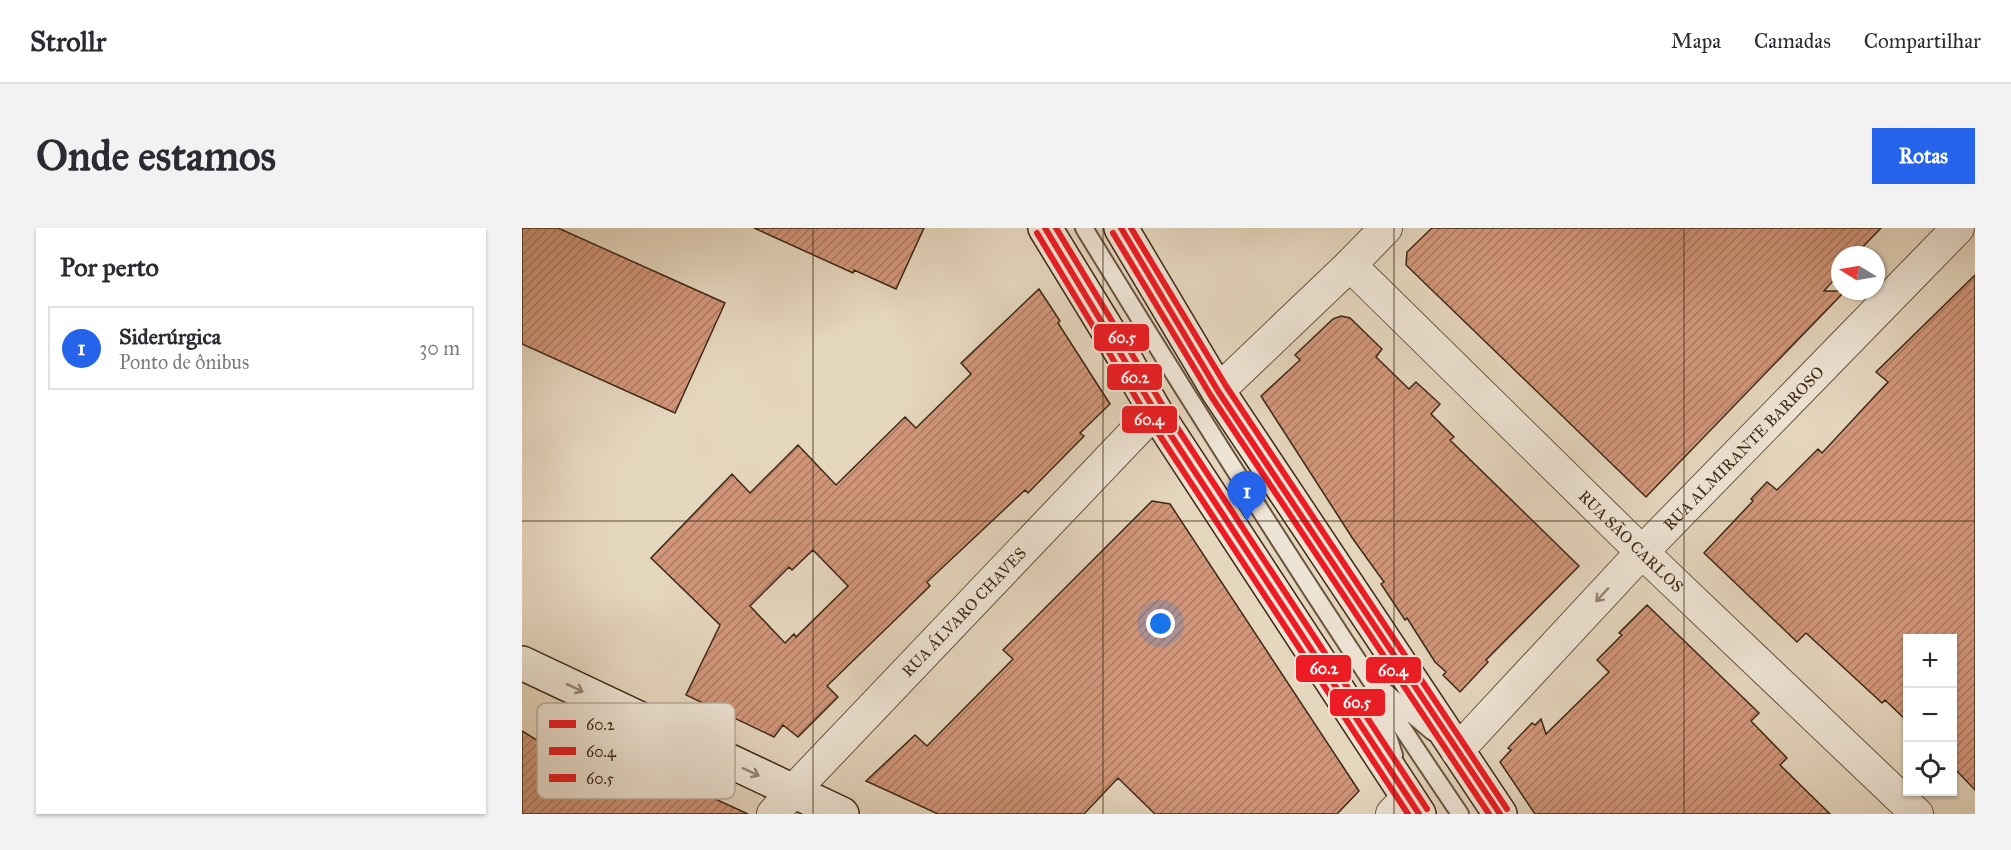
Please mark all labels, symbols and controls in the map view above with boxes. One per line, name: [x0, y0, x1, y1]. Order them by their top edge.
text: Strollr: [30, 24, 106, 59]
text: Mapa: [1671, 28, 1721, 54]
text: Camadas: [1754, 28, 1831, 54]
text: Compartilhar: [1864, 28, 1981, 54]
button: Rotas: [1872, 128, 1975, 184]
text: Onde estamos: [36, 130, 276, 182]
north arrow: [1831, 246, 1885, 300]
text: Por perto: [60, 251, 159, 283]
text: Siderúrgica: [119, 323, 221, 350]
line badge: 60.5: [1093, 323, 1150, 352]
text: 60.5: [1108, 328, 1137, 347]
text: 1: [78, 336, 85, 360]
text: 30 m: [419, 336, 460, 360]
text: Ponto de ônibus: [119, 350, 249, 374]
street label: RUA ALMIRANTE BARROSO: [1660, 362, 1828, 534]
line badge: 60.2: [1106, 363, 1163, 391]
text: 60.2: [1121, 368, 1150, 387]
line badge: 60.4: [1121, 405, 1178, 434]
text: 60.4: [1134, 410, 1165, 430]
pin: 1: [1228, 472, 1266, 521]
street label: RUA SÃO CARLOS: [1575, 486, 1687, 596]
street label: RUA ÁLVARO CHAVES: [898, 543, 1030, 681]
one-way arrow: [1595, 587, 1609, 602]
your location: [1146, 609, 1175, 638]
map controls: [1903, 634, 1957, 796]
button: +: [1903, 634, 1957, 688]
line badge: 60.2: [1295, 654, 1352, 683]
line badge: 60.4: [1365, 656, 1422, 684]
text: 60.2: [1310, 659, 1339, 678]
text: 60.4: [1378, 661, 1409, 681]
one-way arrow: [565, 683, 583, 695]
line badge: 60.5: [1329, 688, 1386, 717]
button: −: [1903, 688, 1957, 742]
text: 60.5: [1343, 693, 1372, 712]
legend: [537, 703, 735, 799]
text: 60.2: [586, 715, 615, 734]
text: 60.4: [586, 742, 617, 761]
button: locate: [1903, 742, 1957, 796]
one-way arrow: [742, 766, 760, 778]
text: 60.5: [586, 769, 615, 788]

